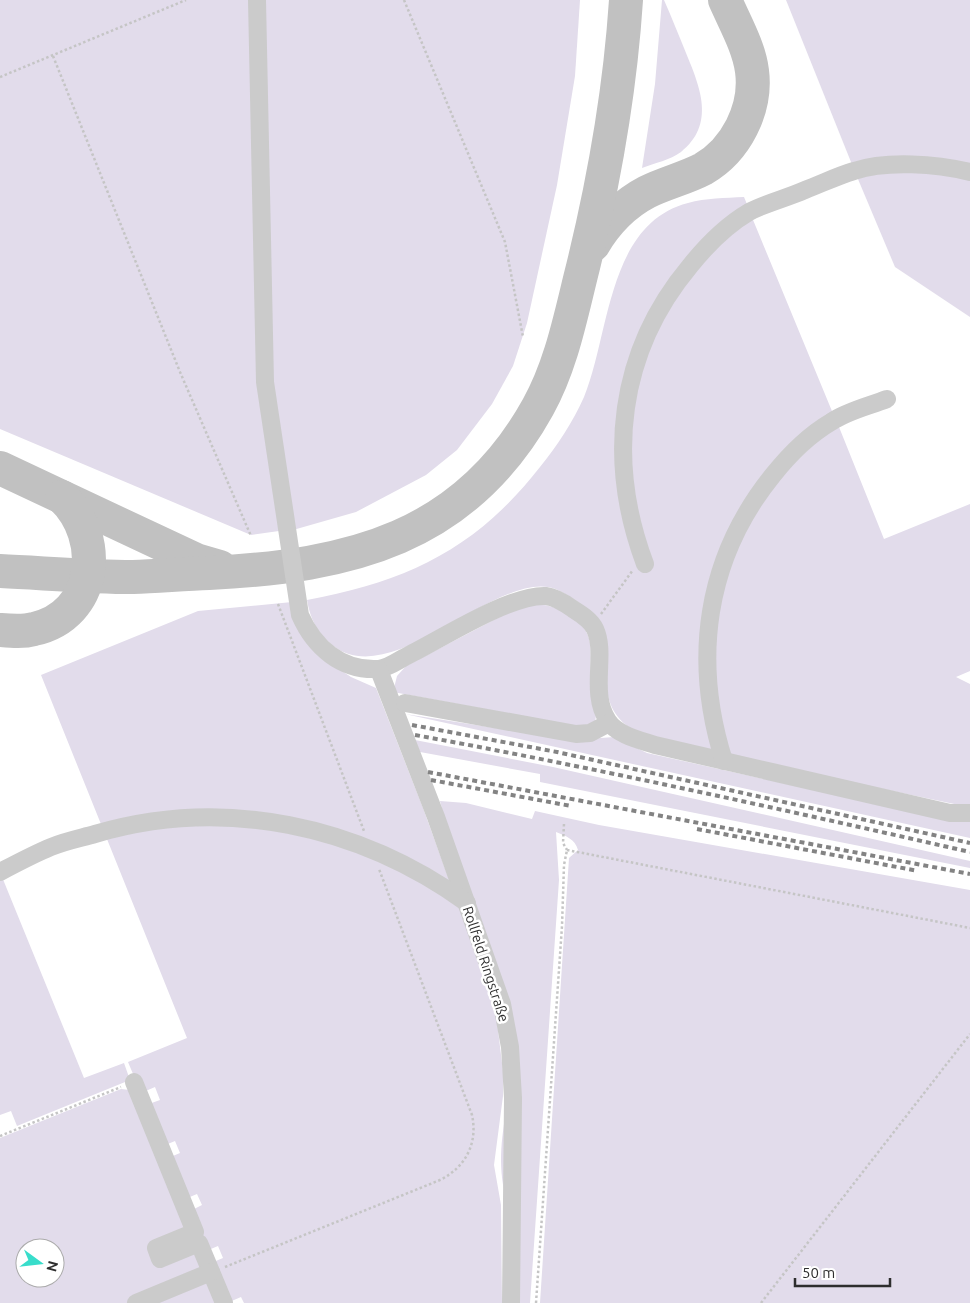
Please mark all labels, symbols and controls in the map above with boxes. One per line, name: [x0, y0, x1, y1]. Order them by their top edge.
street label: Rollfeld Ringstraße: [460, 904, 512, 1024]
north arrow: [15, 1238, 65, 1288]
scale bar: [795, 1256, 890, 1288]
text: N: [43, 1259, 62, 1273]
text: 50 m: [802, 1264, 835, 1281]

